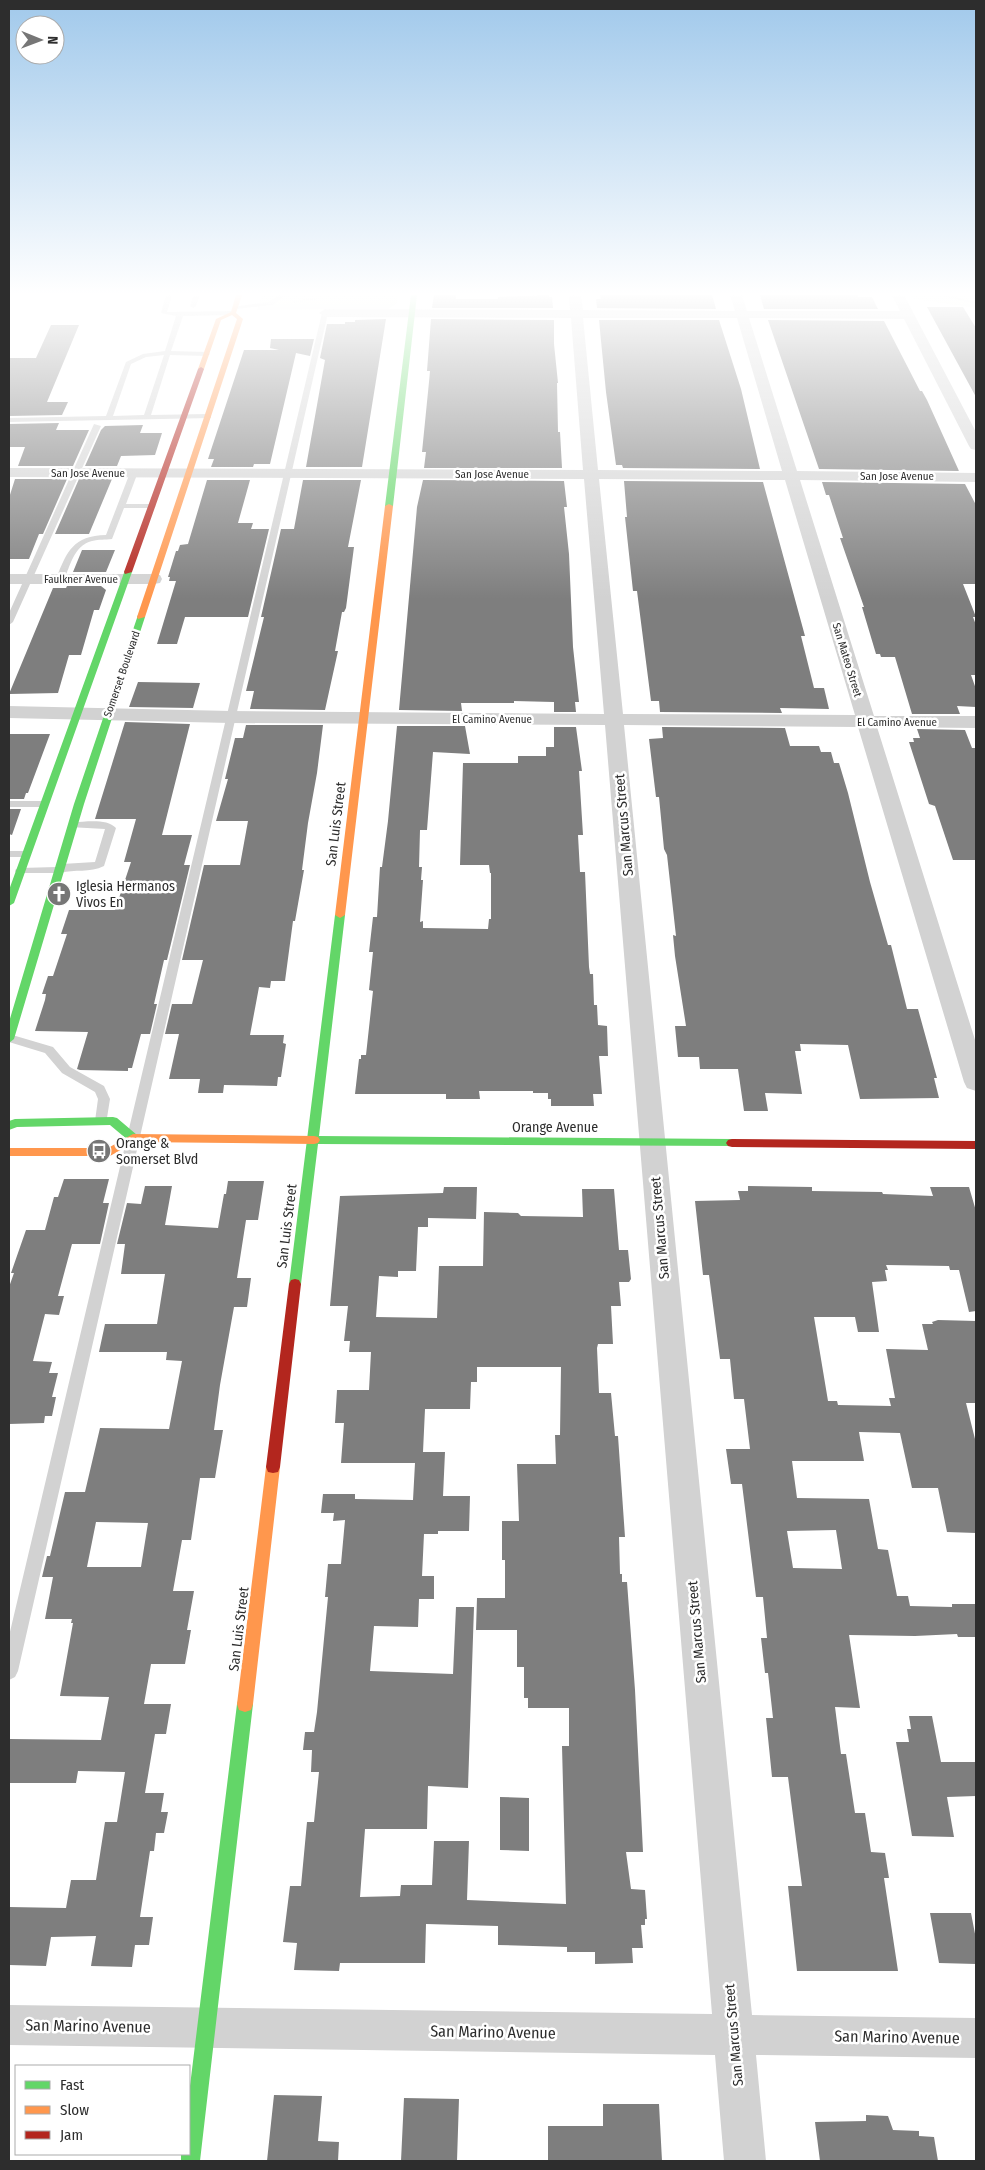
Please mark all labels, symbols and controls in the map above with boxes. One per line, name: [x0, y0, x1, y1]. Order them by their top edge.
north arrow: [15, 15, 65, 65]
text: N: [44, 36, 61, 45]
street label: San Jose Avenue: [51, 467, 125, 480]
street label: San Jose Avenue: [455, 468, 529, 481]
street label: San Jose Avenue: [860, 470, 934, 483]
street label: Faulkner Avenue: [44, 573, 118, 586]
street label: San Mateo Street: [830, 621, 865, 699]
street label: Somerset Boulevard: [101, 629, 143, 719]
street label: El Camino Avenue: [452, 713, 532, 726]
street label: El Camino Avenue: [857, 716, 937, 729]
street label: San Marcus Street: [611, 773, 637, 877]
street label: San Luis Street: [322, 780, 350, 867]
place label: Iglesia Hermanos Vivos En: [76, 878, 175, 911]
church icon: Iglesia Hermanos Vivos En: [46, 881, 72, 907]
street label: Orange Avenue: [512, 1119, 598, 1136]
place label: Orange & Somerset Blvd: [116, 1135, 198, 1168]
bus stop icon: Orange & Somerset Blvd: [86, 1138, 112, 1164]
street label: San Marcus Street: [647, 1176, 673, 1280]
street label: San Luis Street: [273, 1182, 301, 1269]
street label: San Marcus Street: [684, 1580, 710, 1684]
street label: San Luis Street: [225, 1585, 253, 1672]
street label: San Marcus Street: [721, 1983, 747, 2087]
street label: San Marino Avenue: [25, 2015, 151, 2037]
street label: San Marino Avenue: [430, 2021, 556, 2043]
street label: San Marino Avenue: [834, 2026, 960, 2048]
legend: [15, 2065, 190, 2155]
text: Fast: [60, 2076, 84, 2094]
text: Slow: [60, 2101, 89, 2119]
text: Jam: [60, 2126, 83, 2144]

